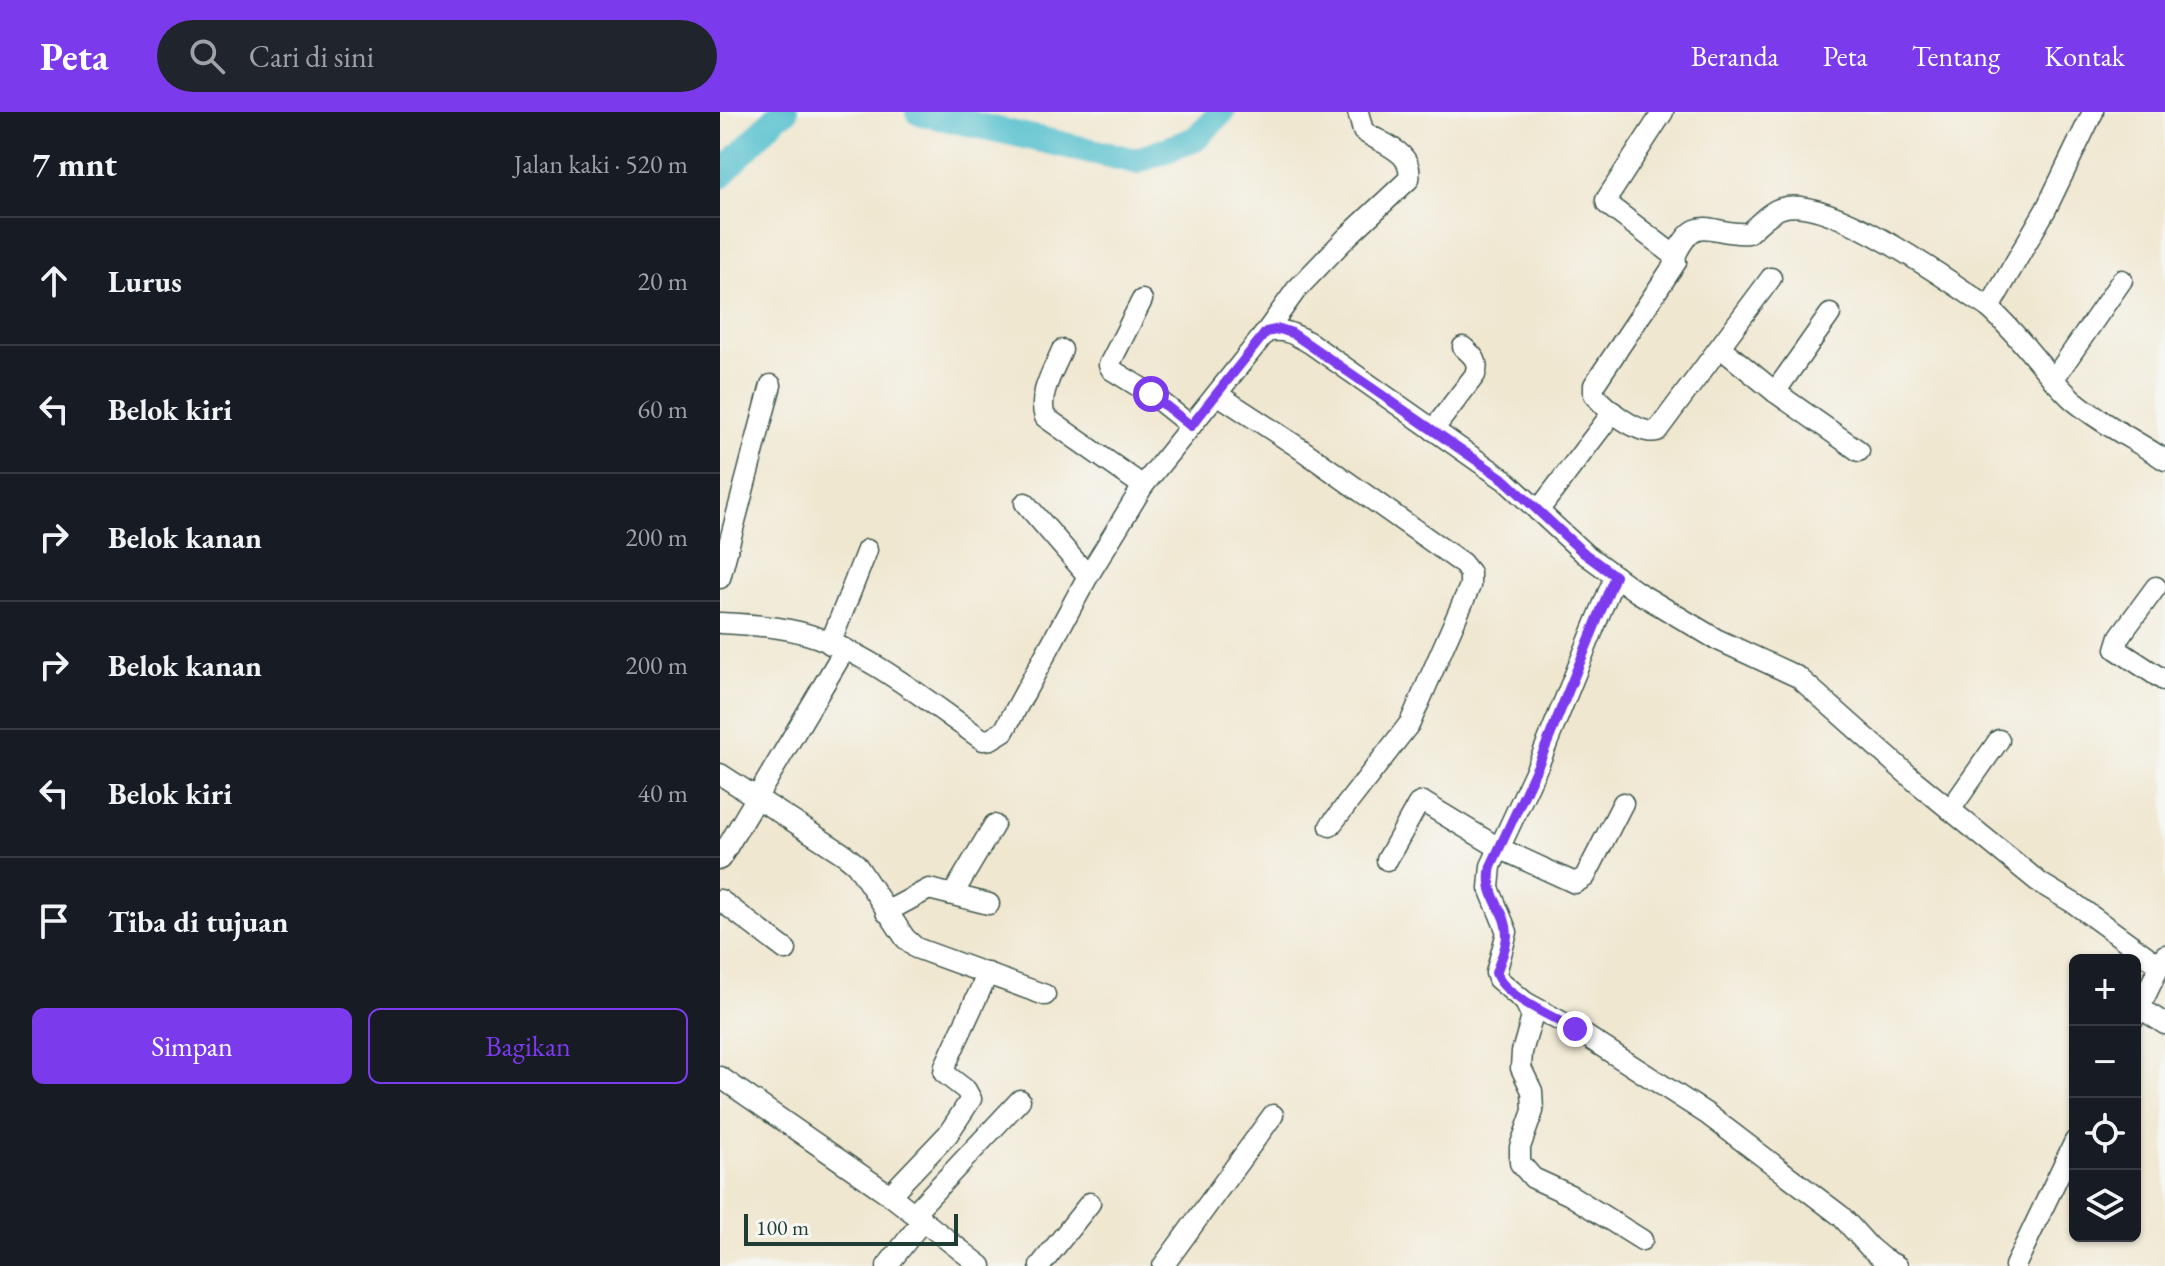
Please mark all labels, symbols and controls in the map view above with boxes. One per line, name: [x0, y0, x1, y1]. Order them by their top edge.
search box: [157, 20, 717, 92]
text: Peta: [40, 32, 109, 81]
icon: search: [185, 34, 229, 78]
text: Cari di sini: [249, 37, 374, 76]
text: Beranda: [1691, 38, 1779, 74]
text: Peta: [1823, 38, 1868, 74]
text: Tentang: [1912, 38, 2000, 74]
text: Kontak: [2044, 38, 2125, 74]
text: 7 mnt: [32, 142, 117, 186]
text: Jalan kaki · 520 m: [514, 147, 688, 181]
icon: ahead: [32, 259, 76, 303]
text: Lurus: [108, 262, 182, 301]
text: 20 m: [638, 264, 688, 298]
route start: [1133, 376, 1169, 412]
icon: left: [32, 387, 76, 431]
text: Belok kiri: [108, 390, 232, 429]
text: 60 m: [638, 392, 688, 426]
icon: right: [32, 515, 76, 559]
text: Belok kanan: [108, 518, 262, 557]
text: 200 m: [625, 520, 688, 554]
icon: right: [32, 643, 76, 687]
text: Belok kanan: [108, 646, 262, 685]
text: 200 m: [625, 648, 688, 682]
icon: left: [32, 771, 76, 815]
text: Belok kiri: [108, 774, 232, 813]
text: 40 m: [638, 776, 688, 810]
icon: arrive: [32, 899, 76, 943]
text: Tiba di tujuan: [108, 902, 288, 941]
map controls: [2069, 954, 2141, 1242]
button: +: [2069, 954, 2141, 1026]
button: Simpan: [32, 1008, 352, 1084]
button: Bagikan: [368, 1008, 688, 1084]
route end: [1557, 1011, 1593, 1047]
button: −: [2069, 1026, 2141, 1098]
button: locate: [2069, 1098, 2141, 1170]
button: layers: [2069, 1170, 2141, 1242]
scale bar: [744, 1210, 958, 1246]
text: 100 m: [756, 1213, 809, 1242]

